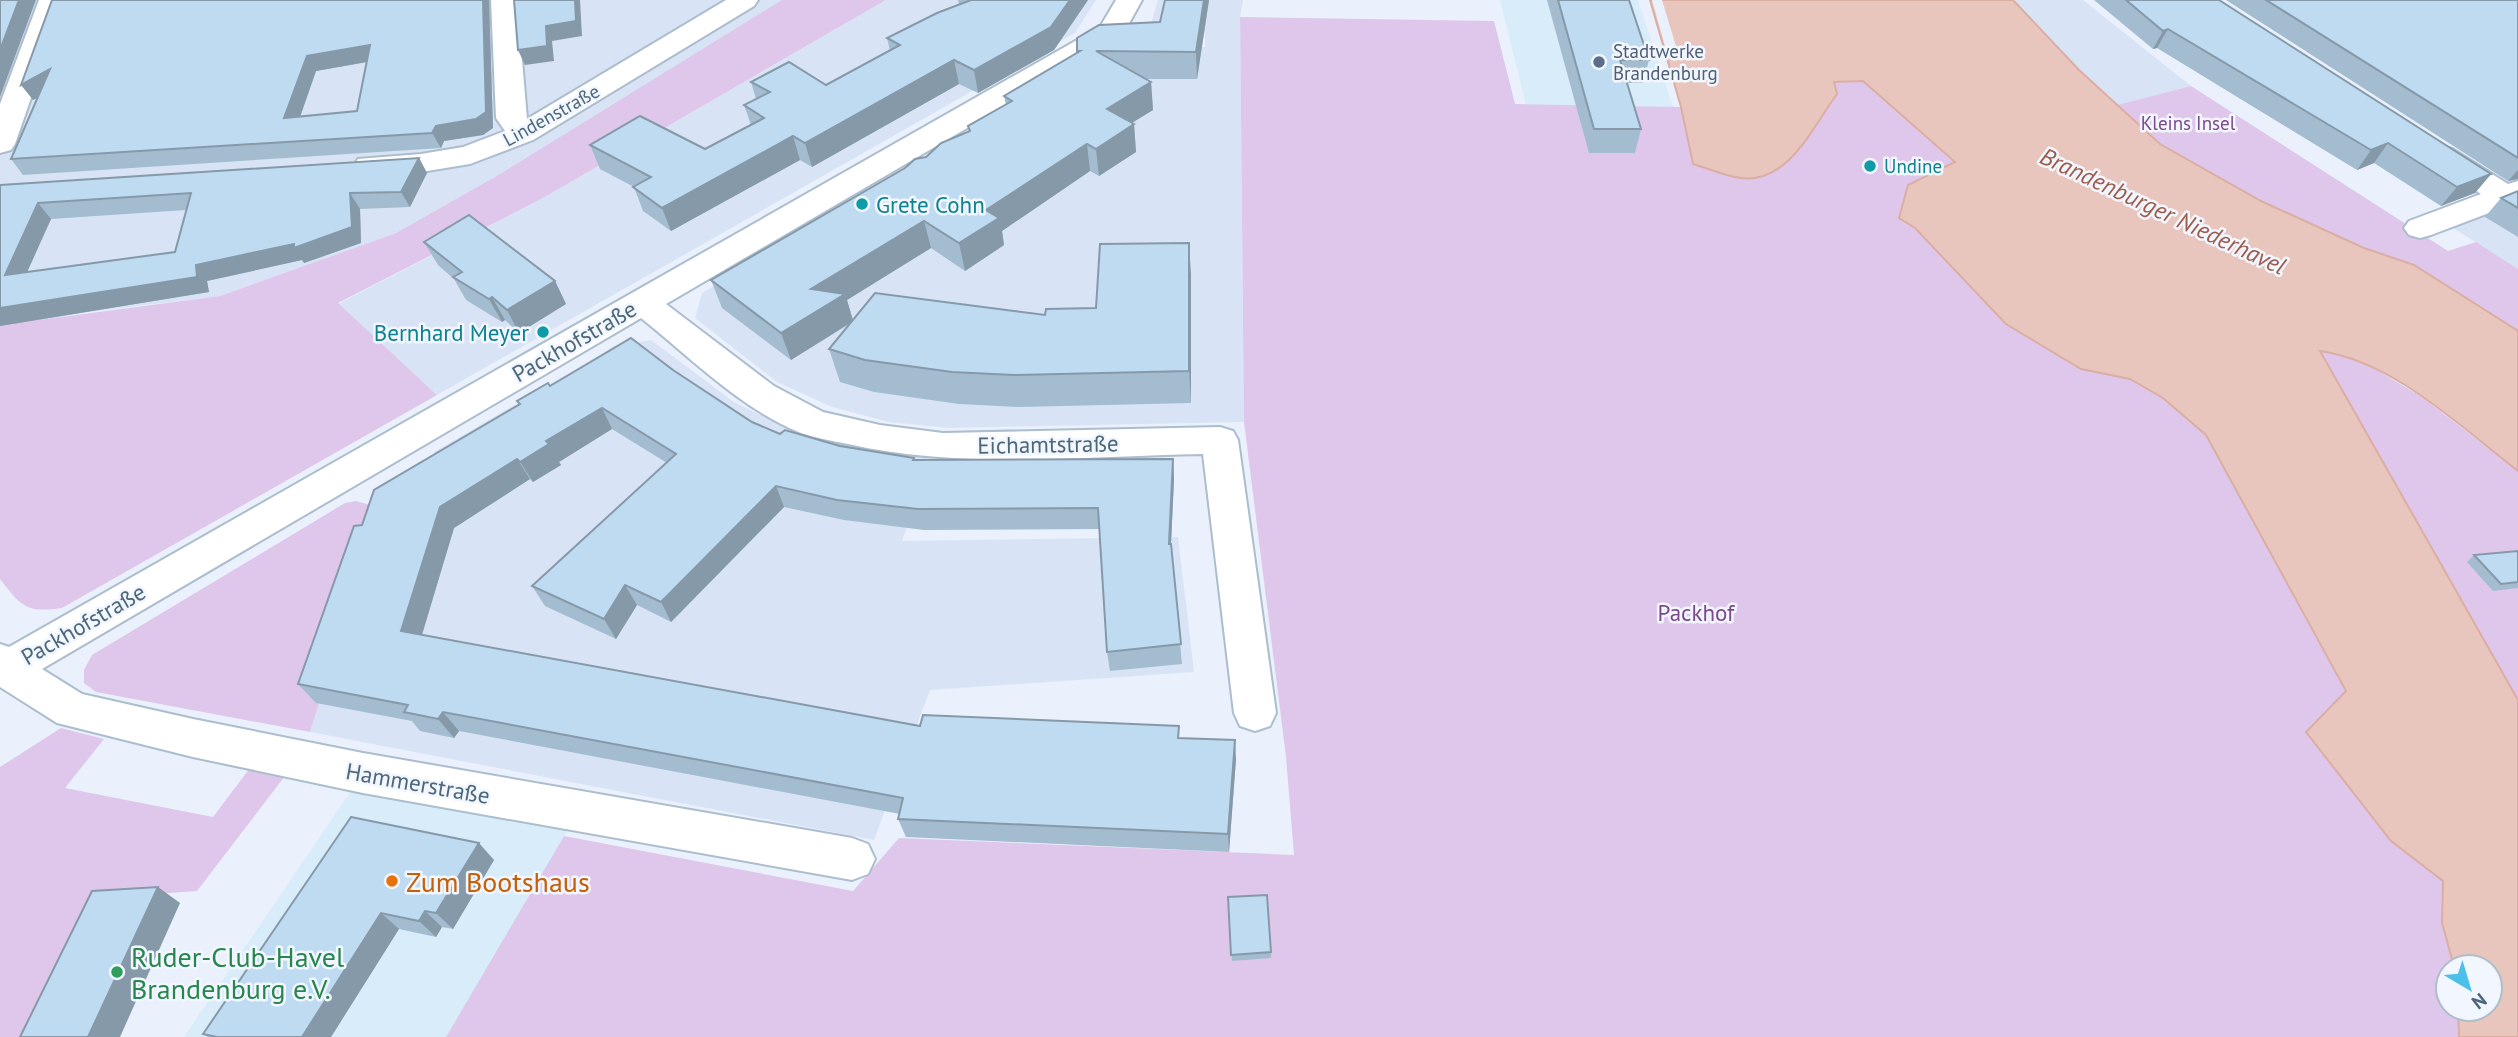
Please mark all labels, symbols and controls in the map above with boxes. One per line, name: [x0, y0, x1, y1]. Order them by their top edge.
place label: Stadtwerke Brandenburg: [1613, 39, 1718, 85]
marker: Stadtwerke Brandenburg: [1591, 54, 1607, 70]
street label: Lindenstraße: [498, 79, 604, 151]
park label: Kleins Insel: [2141, 111, 2236, 135]
water label: Brandenburger Niederhavel: [2035, 140, 2291, 282]
place label: Undine: [1884, 154, 1942, 178]
marker: Undine: [1862, 158, 1878, 174]
place label: Grete Cohn: [876, 190, 985, 219]
marker: Grete Cohn: [854, 196, 870, 212]
street label: Packhofstraße: [507, 294, 641, 388]
place label: Bernhard Meyer: [374, 318, 529, 347]
marker: Bernhard Meyer: [535, 324, 551, 340]
street label: Eichamtstraße: [977, 428, 1119, 460]
street label: Packhofstraße: [16, 577, 150, 671]
park label: Packhof: [1658, 598, 1736, 627]
street label: Hammerstraße: [344, 756, 492, 810]
place label: Zum Bootshaus: [406, 863, 590, 900]
marker: Zum Bootshaus: [384, 873, 400, 889]
place label: Ruder-Club-Havel Brandenburg e.V.: [131, 938, 344, 1007]
north arrow: [2434, 953, 2504, 1023]
marker: Ruder-Club-Havel Brandenburg e.V.: [109, 964, 125, 980]
text: N: [2467, 988, 2492, 1015]

